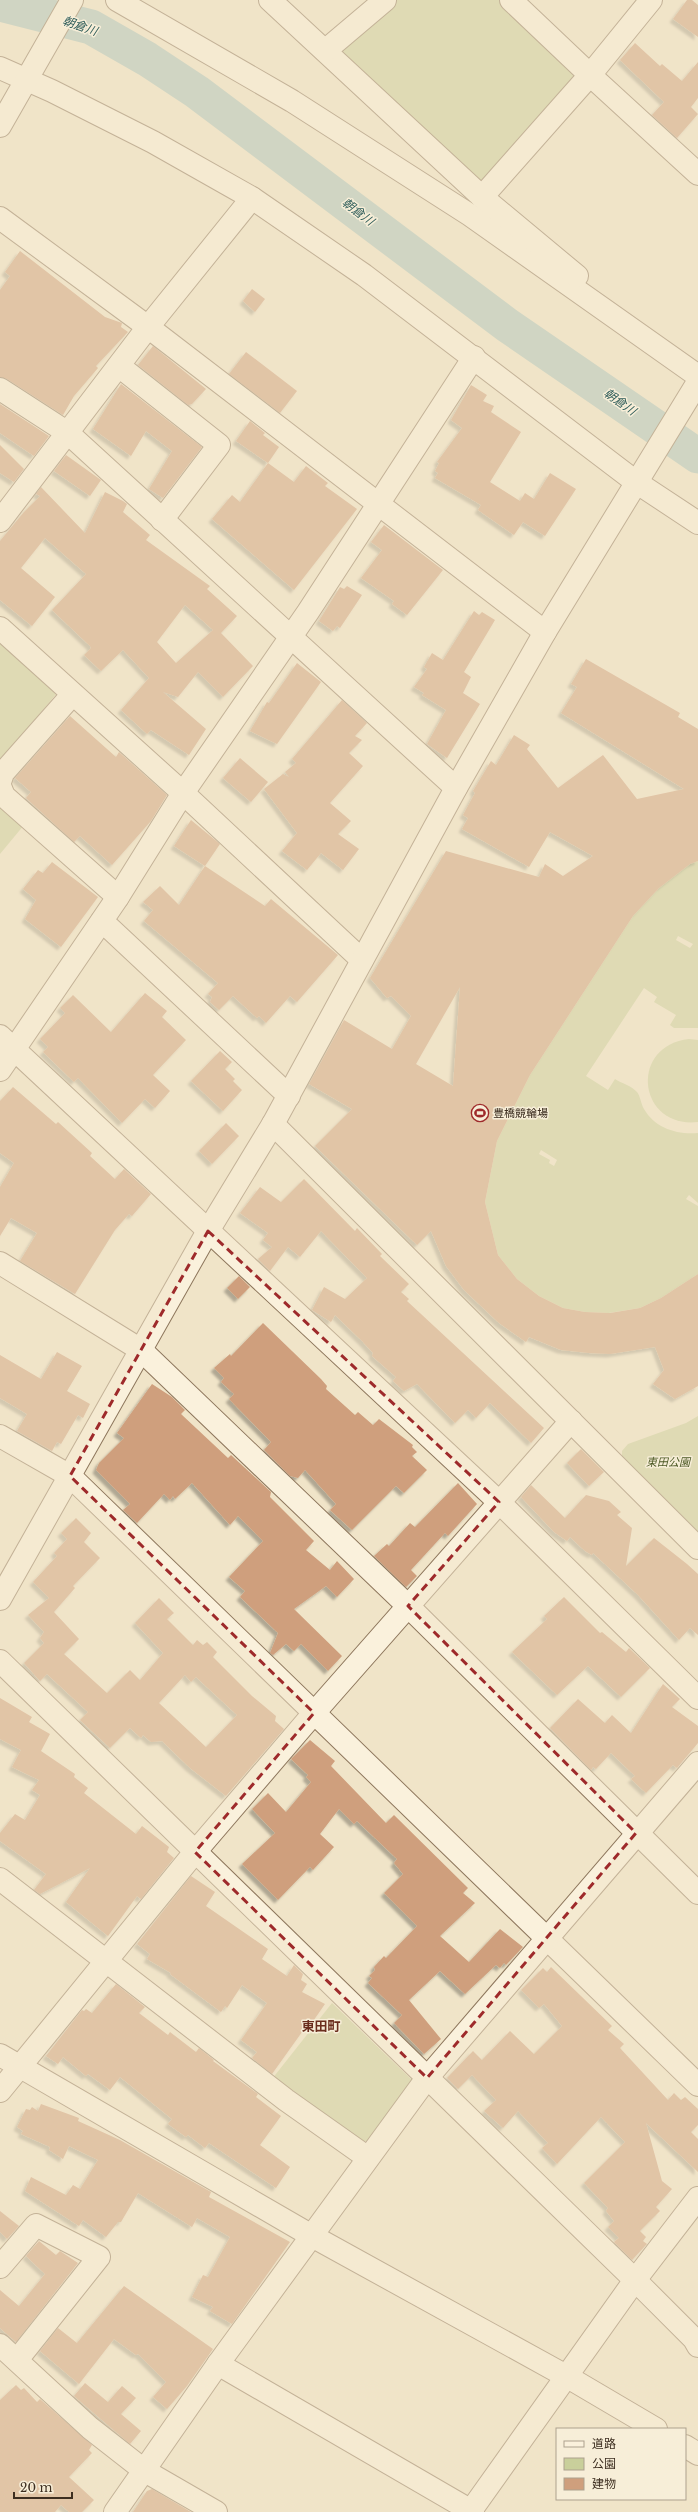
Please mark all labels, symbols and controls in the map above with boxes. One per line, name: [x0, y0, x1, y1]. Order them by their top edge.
water label: 朝倉川: [61, 13, 102, 39]
water label: 朝倉川: [339, 195, 379, 230]
water label: 朝倉川: [601, 385, 641, 419]
sports icon: 豊橋競輪場: [470, 1103, 490, 1123]
place label: 豊橋競輪場: [493, 1106, 548, 1120]
park label: 東田公園: [646, 1455, 692, 1469]
district label: 東田町: [301, 2018, 341, 2035]
legend: [556, 2428, 686, 2500]
text: 道路: [592, 2436, 616, 2451]
text: 公園: [592, 2456, 616, 2471]
scale bar: [14, 2474, 72, 2500]
text: 建物: [592, 2476, 616, 2491]
text: 20 m: [20, 2480, 52, 2495]

